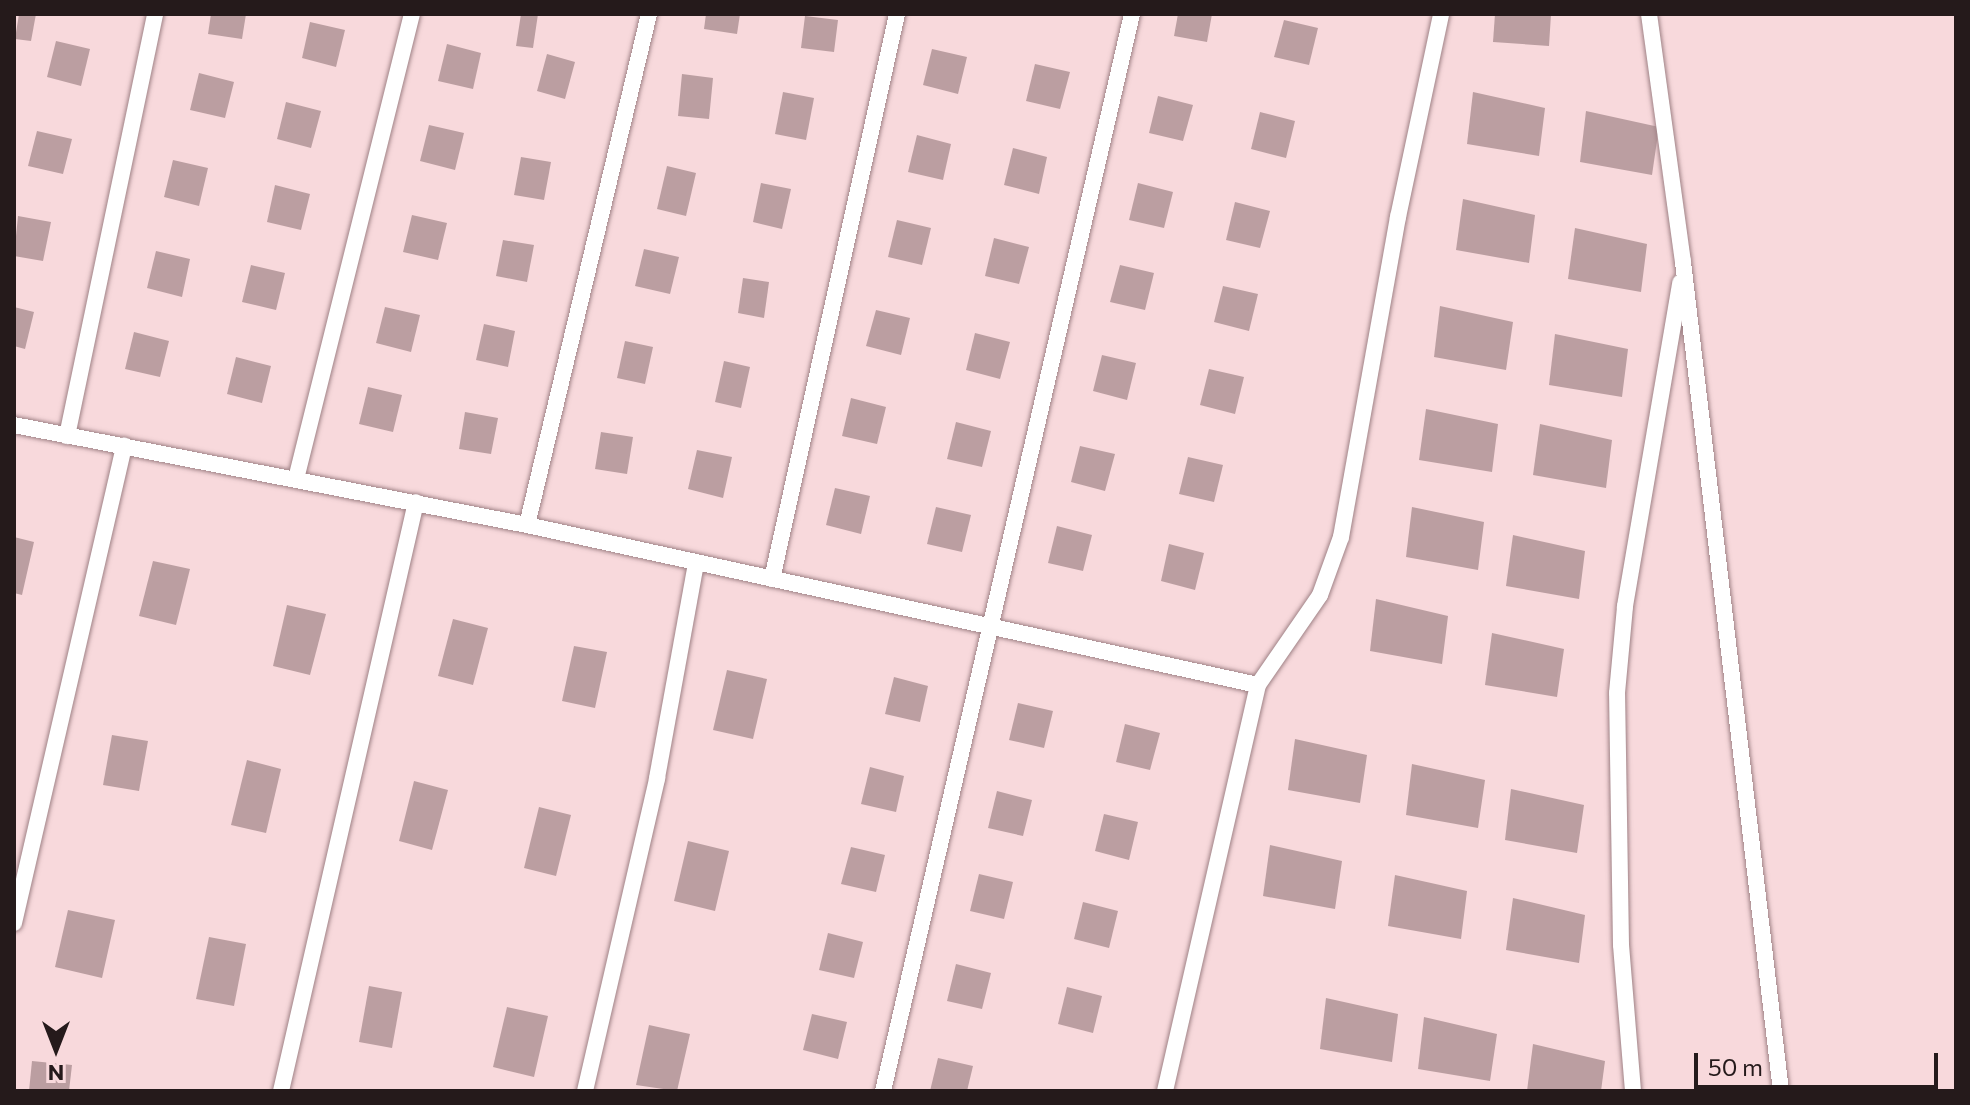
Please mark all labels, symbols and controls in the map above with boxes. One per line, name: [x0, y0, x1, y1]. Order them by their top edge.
north arrow: [16, 1009, 96, 1089]
scale bar: [1698, 1037, 1942, 1087]
text: 50 m: [1708, 1052, 1763, 1081]
text: N: [48, 1060, 64, 1087]

